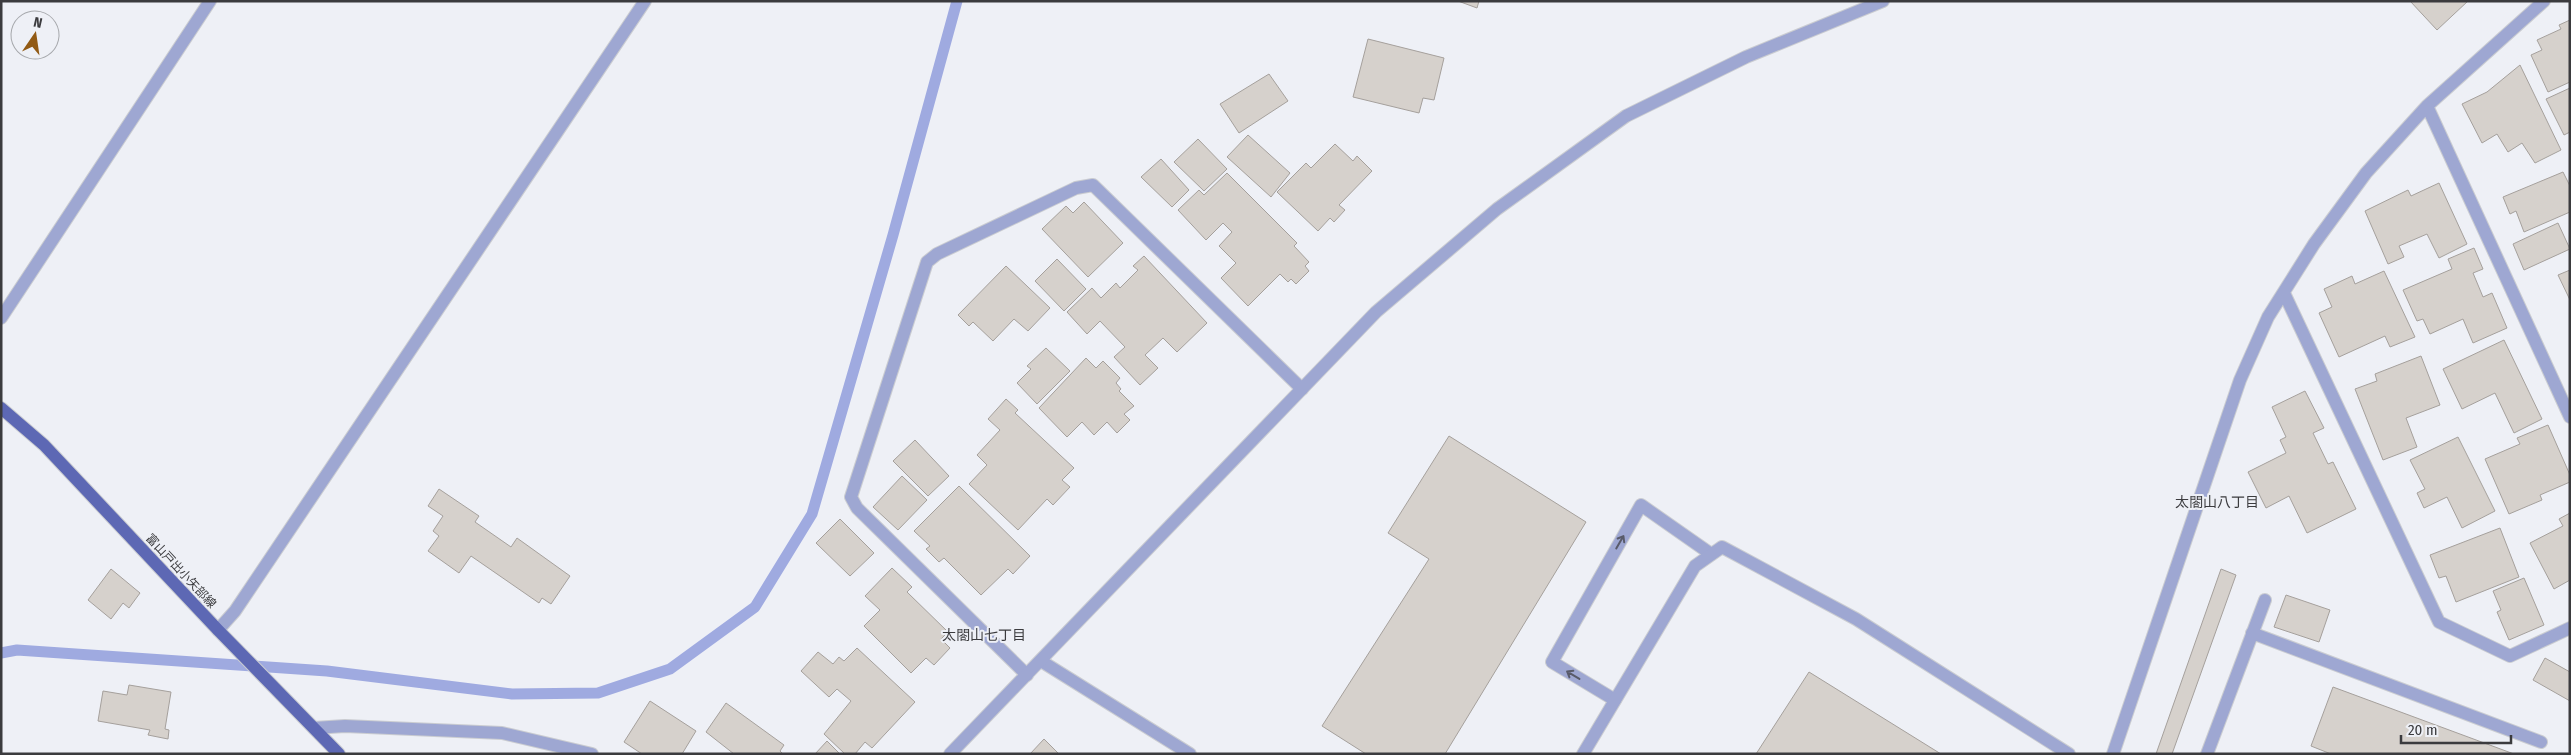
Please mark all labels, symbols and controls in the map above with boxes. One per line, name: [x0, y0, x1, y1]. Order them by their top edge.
north arrow: [10, 10, 60, 60]
text: N: [32, 14, 44, 32]
district label: 太閤山八丁目: [2175, 494, 2259, 511]
street label: 富山戸出小矢部線: [143, 531, 219, 611]
one-way arrow: [1615, 536, 1625, 550]
district label: 太閤山七丁目: [942, 627, 1026, 644]
one-way arrow: [1567, 669, 1581, 679]
scale bar: [2401, 712, 2511, 744]
text: 20 m: [2408, 721, 2438, 739]

